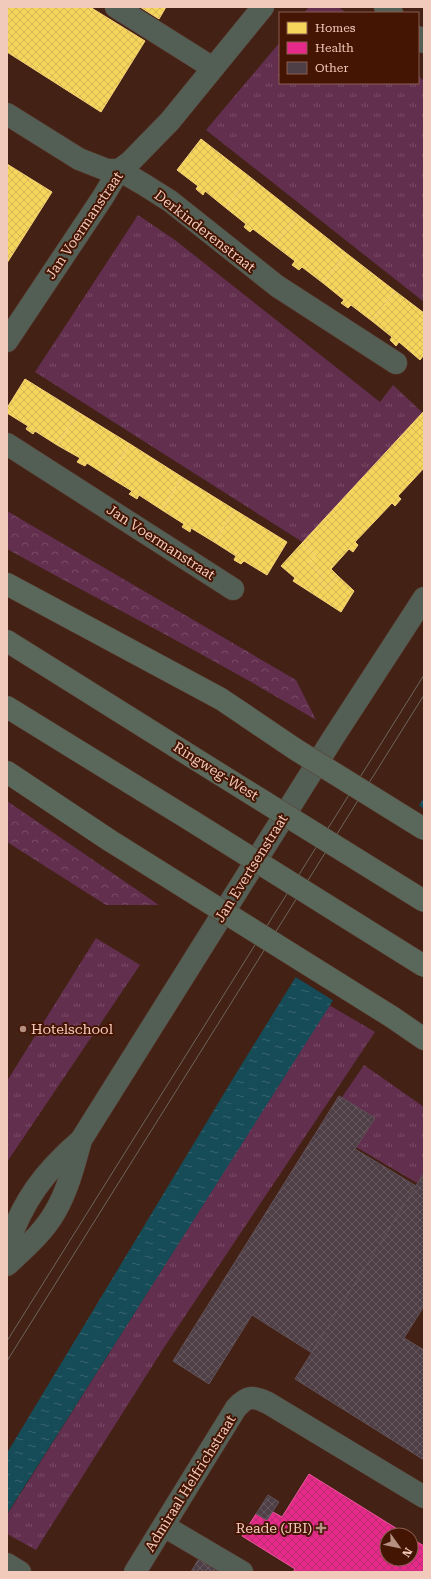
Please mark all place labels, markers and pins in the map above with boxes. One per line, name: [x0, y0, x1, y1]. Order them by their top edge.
place label: Hotelschool: [31, 1021, 114, 1037]
marker: Hotelschool: [18, 1024, 28, 1034]
place label: Reade (JBI): [236, 1520, 312, 1536]
marker: Reade (JBI): [315, 1522, 327, 1534]

